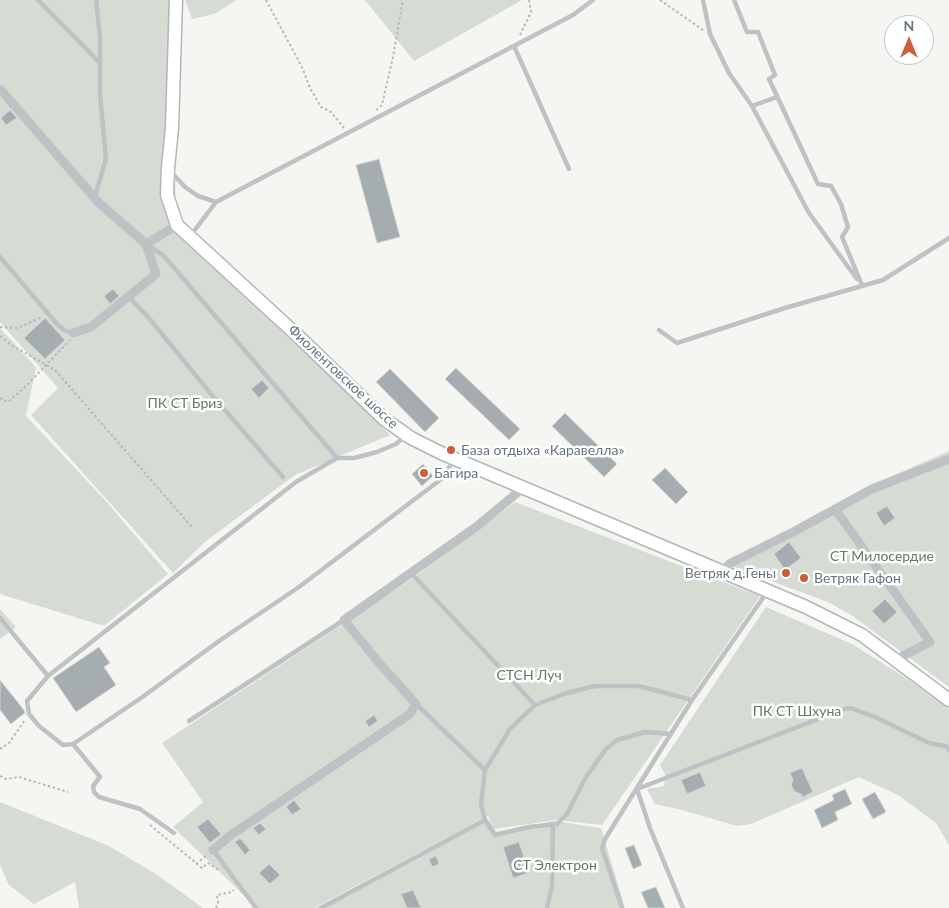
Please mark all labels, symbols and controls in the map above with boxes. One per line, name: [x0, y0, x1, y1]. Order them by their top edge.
north arrow: [884, 15, 934, 65]
text: N: [904, 17, 914, 34]
street label: Фиолентовское шоссе: [285, 322, 401, 432]
park label: ПК СТ Бриз: [147, 395, 223, 411]
place label: База отдыха «Каравелла»: [461, 442, 624, 458]
marker: База отдыха «Каравелла»: [445, 444, 457, 456]
place label: Багира: [434, 465, 478, 481]
marker: Багира: [418, 467, 430, 479]
park label: СТ Милосердие: [830, 548, 934, 564]
place label: Ветряк д.Гены: [685, 565, 776, 581]
marker: Ветряк д.Гены: [780, 567, 792, 579]
place label: Ветряк Гафон: [814, 570, 901, 586]
marker: Ветряк Гафон: [798, 572, 810, 584]
park label: СТСН Луч: [496, 667, 562, 683]
park label: ПК СТ Шхуна: [753, 703, 841, 719]
park label: СТ Электрон: [513, 857, 597, 873]

